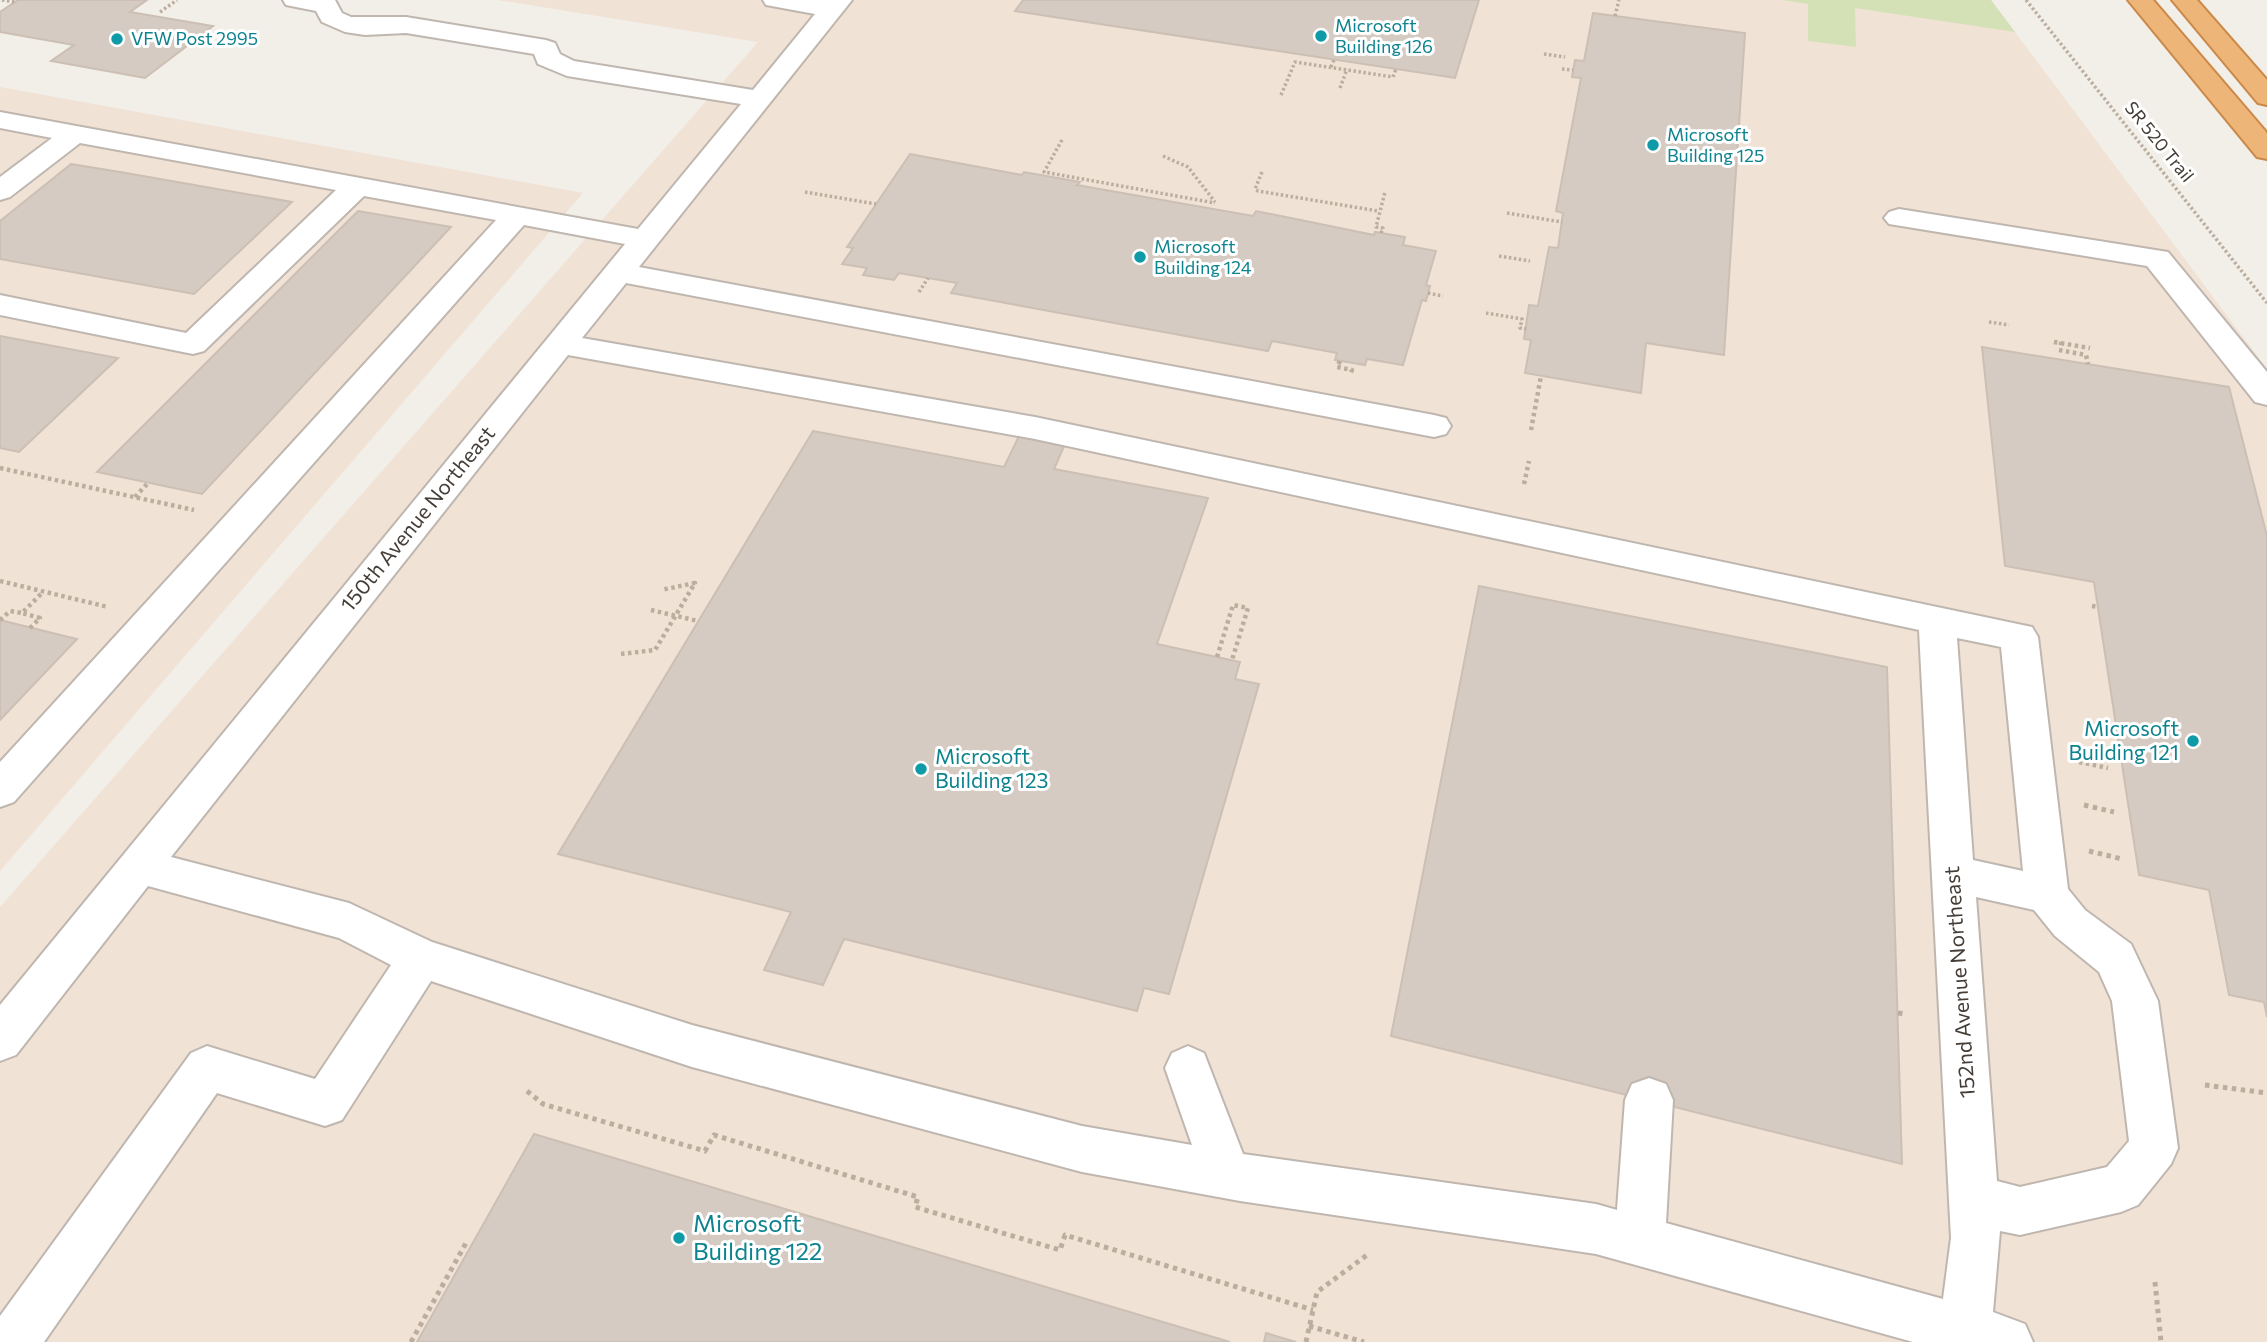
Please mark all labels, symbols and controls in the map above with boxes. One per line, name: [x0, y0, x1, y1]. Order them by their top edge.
place label: Microsoft Building 126: [1335, 14, 1433, 57]
place label: VFW Post 2995: [131, 27, 258, 49]
marker: Microsoft Building 126: [1313, 28, 1329, 44]
marker: VFW Post 2995: [109, 31, 125, 47]
street label: SR 520 Trail: [2121, 97, 2199, 186]
place label: Microsoft Building 125: [1667, 123, 1764, 166]
marker: Microsoft Building 125: [1645, 137, 1661, 153]
place label: Microsoft Building 124: [1154, 235, 1252, 278]
marker: Microsoft Building 124: [1132, 249, 1148, 265]
street label: 150th Avenue Northeast: [334, 420, 499, 616]
place label: Microsoft Building 121: [2068, 715, 2179, 764]
marker: Microsoft Building 121: [2185, 733, 2201, 749]
place label: Microsoft Building 123: [935, 743, 1049, 792]
marker: Microsoft Building 123: [913, 761, 929, 777]
street label: 152nd Avenue Northeast: [1938, 865, 1979, 1099]
place label: Microsoft Building 122: [693, 1208, 822, 1265]
marker: Microsoft Building 122: [671, 1230, 687, 1246]

